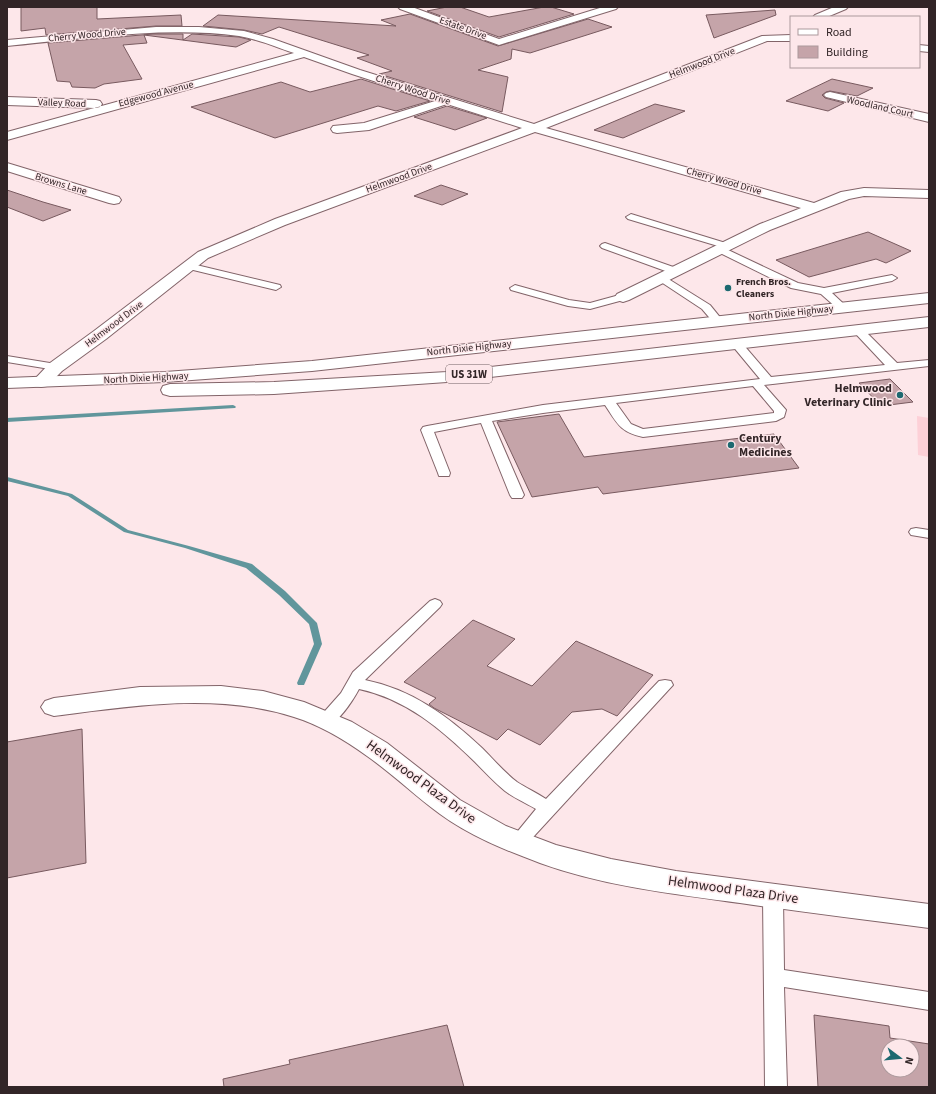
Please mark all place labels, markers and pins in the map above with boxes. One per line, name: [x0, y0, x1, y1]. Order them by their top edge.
place label: French Bros. Cleaners: [736, 275, 791, 301]
marker: French Bros. Cleaners: [723, 283, 733, 293]
place label: Helmwood Veterinary Clinic: [804, 380, 892, 411]
marker: Helmwood Veterinary Clinic: [895, 390, 905, 400]
place label: Century Medicines: [739, 430, 792, 461]
marker: Century Medicines: [726, 440, 736, 450]

